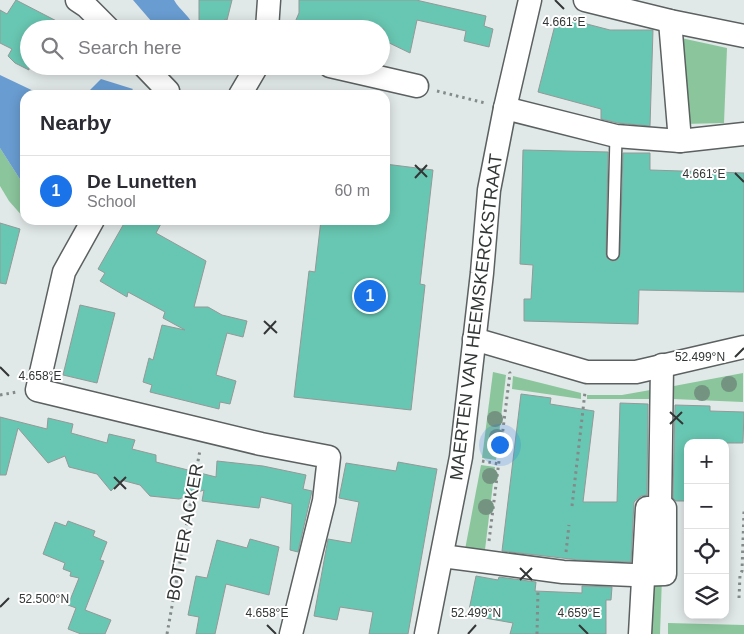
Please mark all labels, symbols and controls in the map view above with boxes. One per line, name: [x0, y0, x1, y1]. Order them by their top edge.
text: 4.661°E: [543, 15, 585, 29]
search box: [20, 20, 390, 75]
icon: search: [38, 34, 66, 62]
text: Search here: [78, 37, 182, 58]
text: Nearby: [40, 111, 111, 134]
street label: MAERTEN VAN HEEMSKERCKSTRAAT: [446, 152, 506, 482]
text: 4.661°E: [683, 167, 725, 181]
text: De Lunetten: [87, 171, 197, 192]
text: 1: [52, 182, 60, 199]
text: 60 m: [334, 182, 370, 199]
text: School: [87, 193, 136, 210]
pin: 1: [354, 277, 386, 315]
text: 52.499°N: [675, 350, 725, 364]
text: 4.658°E: [19, 369, 61, 383]
your location: [487, 432, 513, 458]
map controls: [684, 439, 729, 619]
button: +: [684, 439, 729, 484]
street label: BOTTER ACKER: [163, 462, 207, 602]
button: −: [684, 484, 729, 529]
button: locate: [684, 529, 729, 574]
button: layers: [684, 574, 729, 619]
text: 52.500°N: [19, 592, 69, 606]
text: 4.658°E: [246, 606, 288, 620]
text: 52.499°N: [451, 606, 501, 620]
text: 4.659°E: [558, 606, 600, 620]

